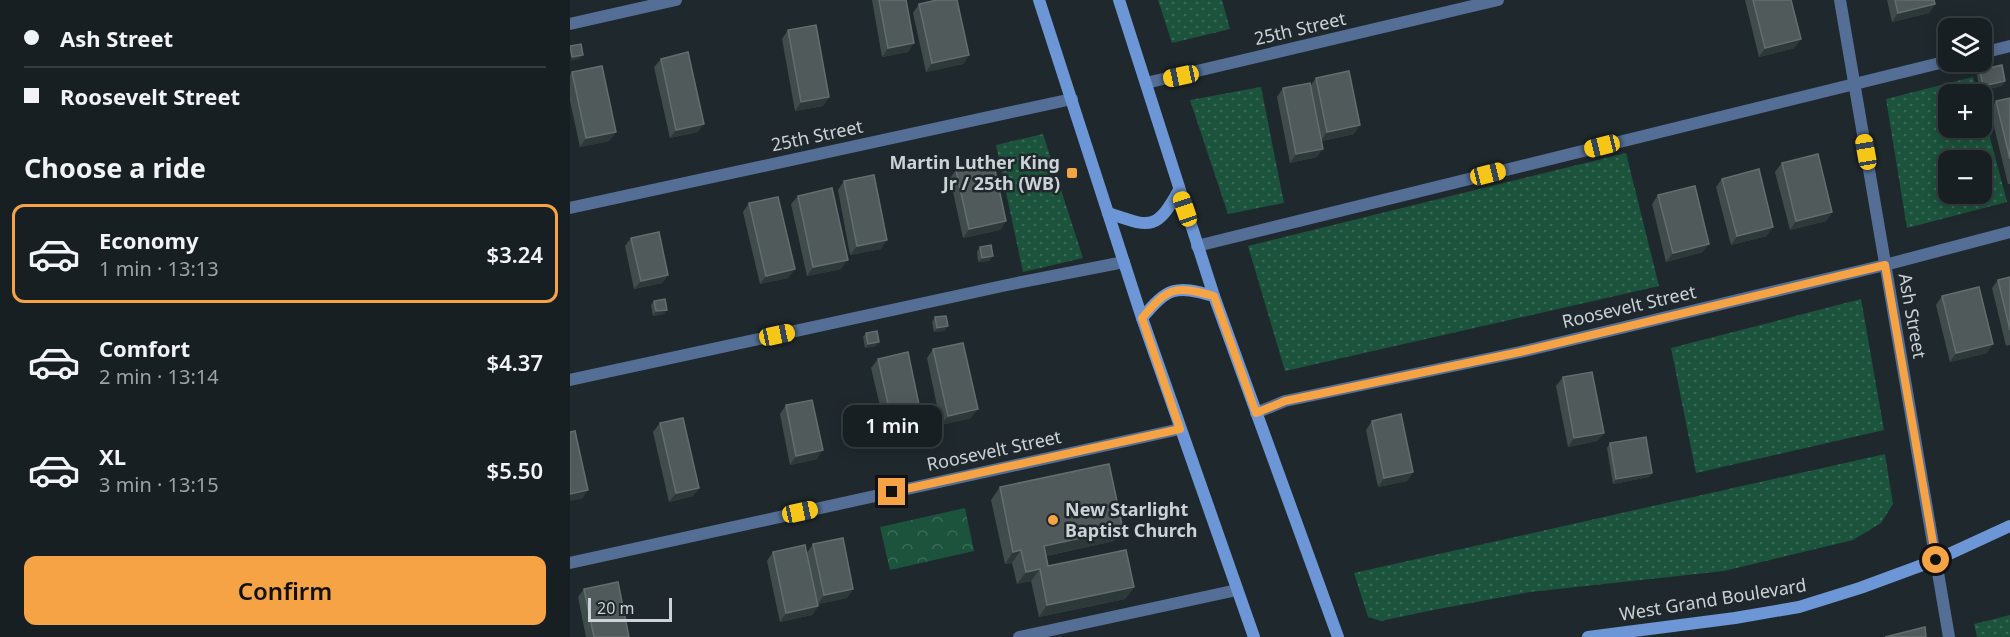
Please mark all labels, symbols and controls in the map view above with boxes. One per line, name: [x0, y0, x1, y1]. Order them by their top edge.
street label: 25th Street: [1252, 6, 1348, 50]
map controls: [1938, 18, 1992, 204]
button: layers: [1938, 18, 1992, 72]
text: Ash Street: [60, 23, 173, 53]
car: [1162, 63, 1200, 89]
text: Roosevelt Street: [60, 81, 240, 111]
button: +: [1938, 84, 1992, 138]
street label: 25th Street: [769, 113, 865, 156]
car: [1582, 133, 1622, 159]
car: [1854, 133, 1878, 171]
text: Choose a ride: [24, 149, 206, 186]
place label: Martin Luther King Jr / 25th (WB): [889, 150, 1060, 195]
button: −: [1938, 150, 1992, 204]
car: [1468, 161, 1508, 187]
marker: Martin Luther King Jr / 25th (WB): [1065, 166, 1079, 180]
car: [1171, 189, 1199, 229]
text: Economy: [99, 225, 198, 255]
icon: car: [27, 227, 81, 281]
text: $3.24: [487, 239, 543, 269]
text: 1 min · 13:13: [99, 255, 219, 282]
street label: Ash Street: [1894, 271, 1932, 361]
street label: Roosevelt Street: [1559, 279, 1699, 333]
car: [758, 322, 796, 348]
text: Comfort: [99, 333, 190, 363]
icon: car: [27, 335, 81, 389]
text: $4.37: [487, 347, 543, 377]
text: 2 min · 13:14: [99, 363, 219, 390]
callout: 1 min: [842, 405, 942, 447]
text: 1 min: [865, 412, 920, 439]
street label: Roosevelt Street: [924, 424, 1064, 476]
text: XL: [99, 441, 126, 471]
icon: car: [27, 443, 81, 497]
text: $5.50: [487, 455, 543, 485]
text: 3 min · 13:15: [99, 471, 219, 498]
route end: [878, 478, 905, 505]
place label: New Starlight Baptist Church: [1065, 497, 1197, 542]
car: [781, 499, 819, 525]
marker: New Starlight Baptist Church: [1046, 513, 1060, 527]
route start: [1922, 546, 1949, 573]
button: Confirm: [24, 556, 546, 625]
street label: West Grand Boulevard: [1618, 572, 1808, 626]
scale bar: [588, 595, 672, 622]
text: 20 m: [597, 597, 634, 619]

